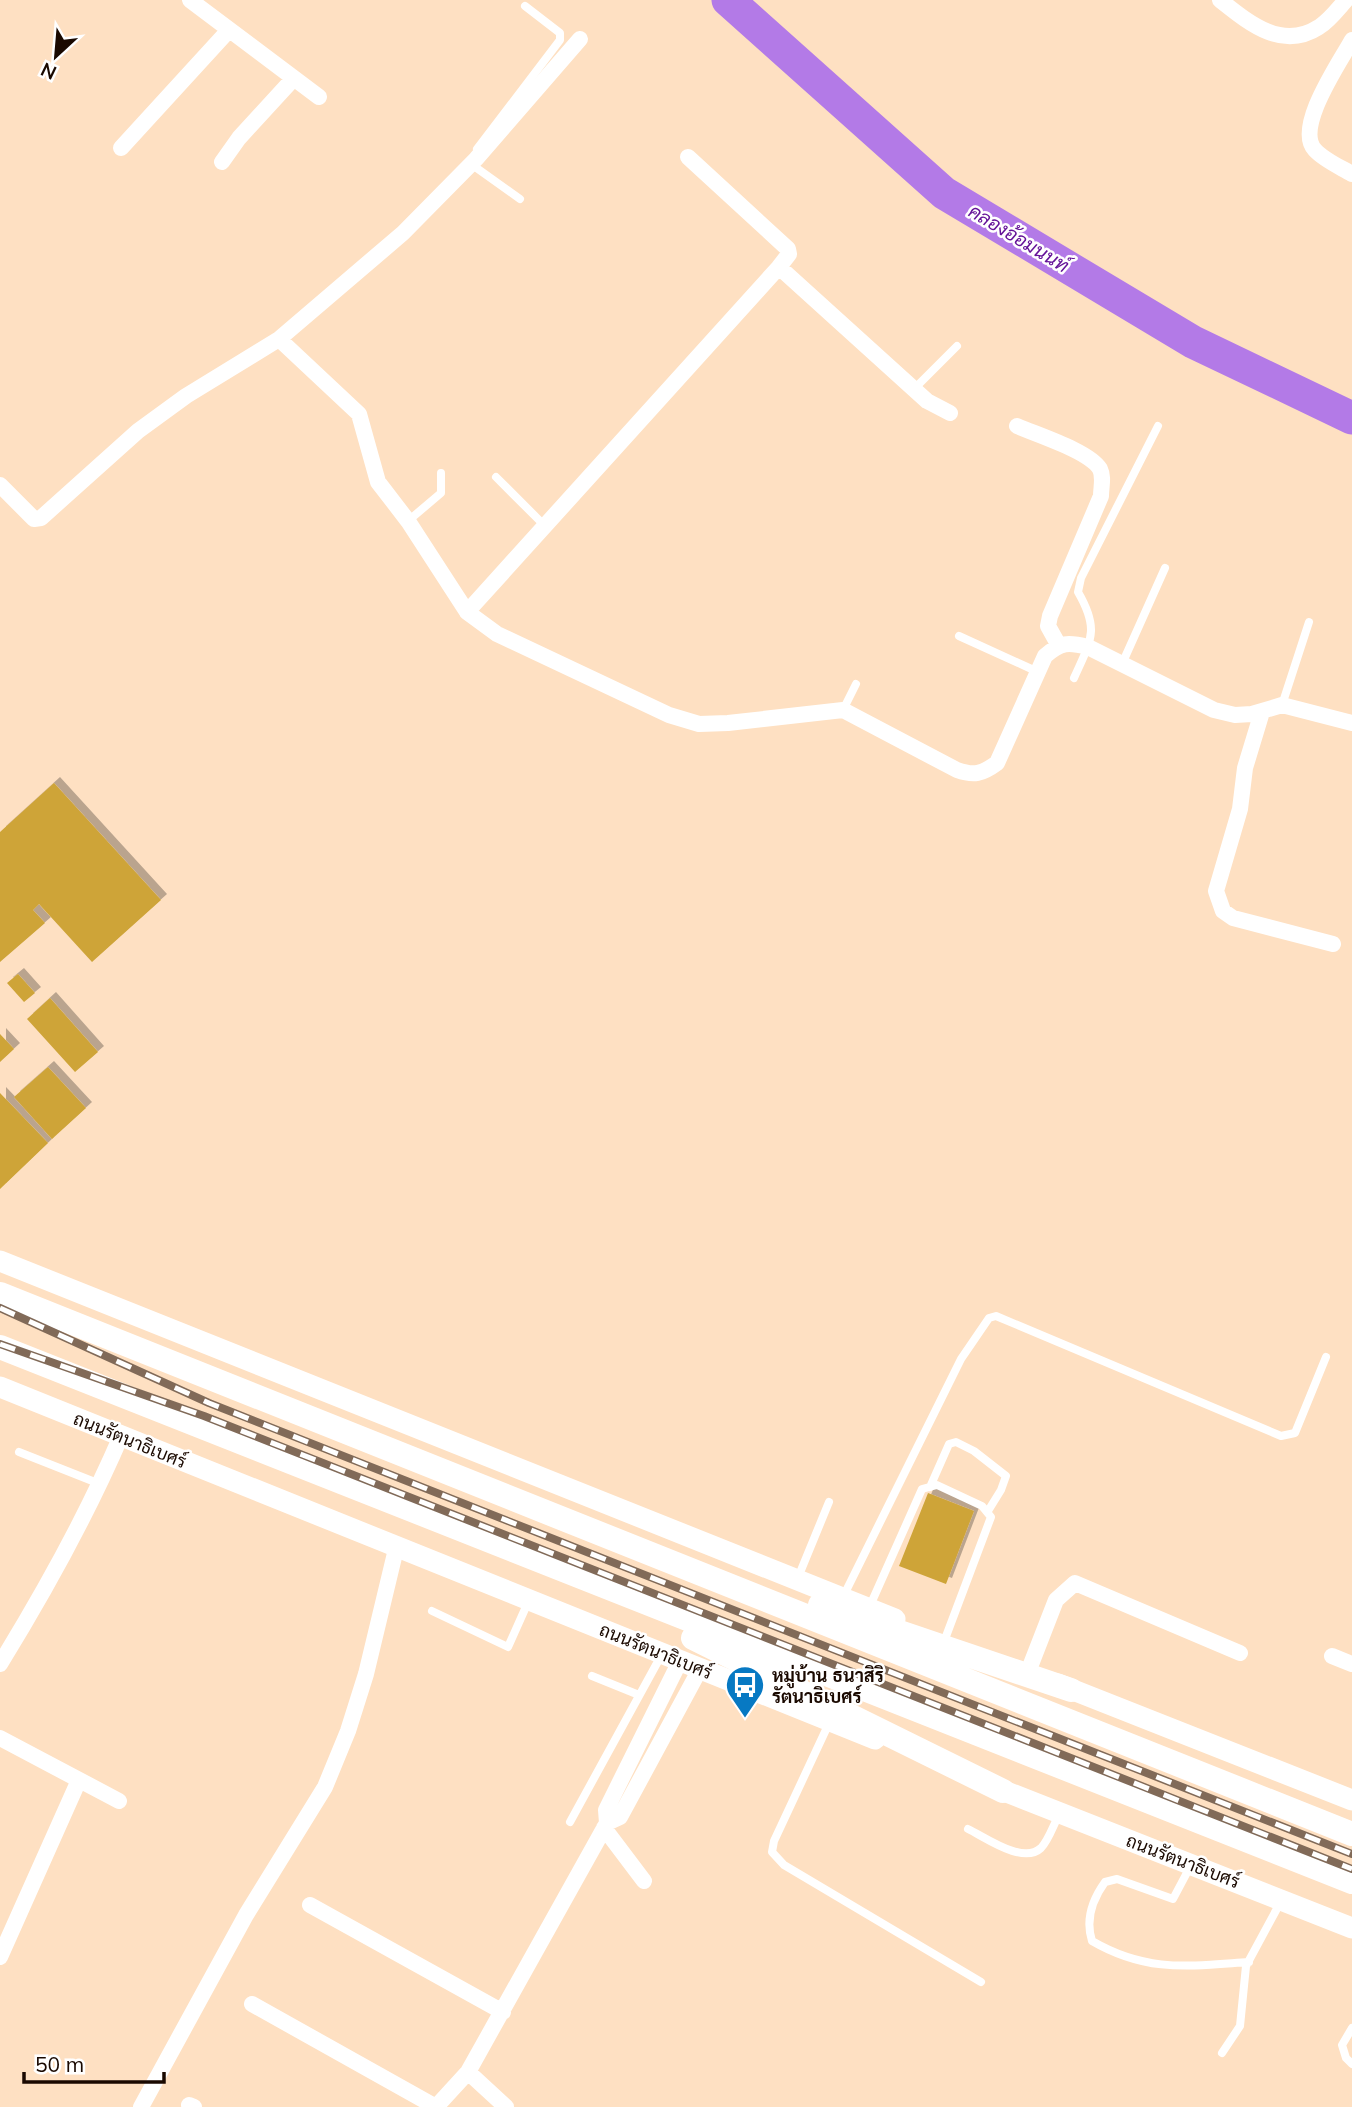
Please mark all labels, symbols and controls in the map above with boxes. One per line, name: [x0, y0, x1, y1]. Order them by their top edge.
north arrow: [21, 21, 91, 91]
text: N: [37, 57, 60, 85]
water label: คลองอ้อมนนท์: [964, 199, 1076, 279]
street label: ถนนรัตนาธิเบศร์: [70, 1406, 190, 1473]
street label: ถนนรัตนาธิเบศร์: [596, 1617, 716, 1684]
bus stop icon: หมู่บ้าน ธนาสิริ รัตนาธิเบศร์: [724, 1664, 766, 1719]
place label: หมู่บ้าน ธนาสิริ รัตนาธิเบศร์: [772, 1664, 884, 1708]
street label: ถนนรัตนาธิเบศร์: [1123, 1828, 1244, 1893]
scale bar: [24, 2040, 164, 2084]
text: 50 m: [35, 2051, 84, 2077]

